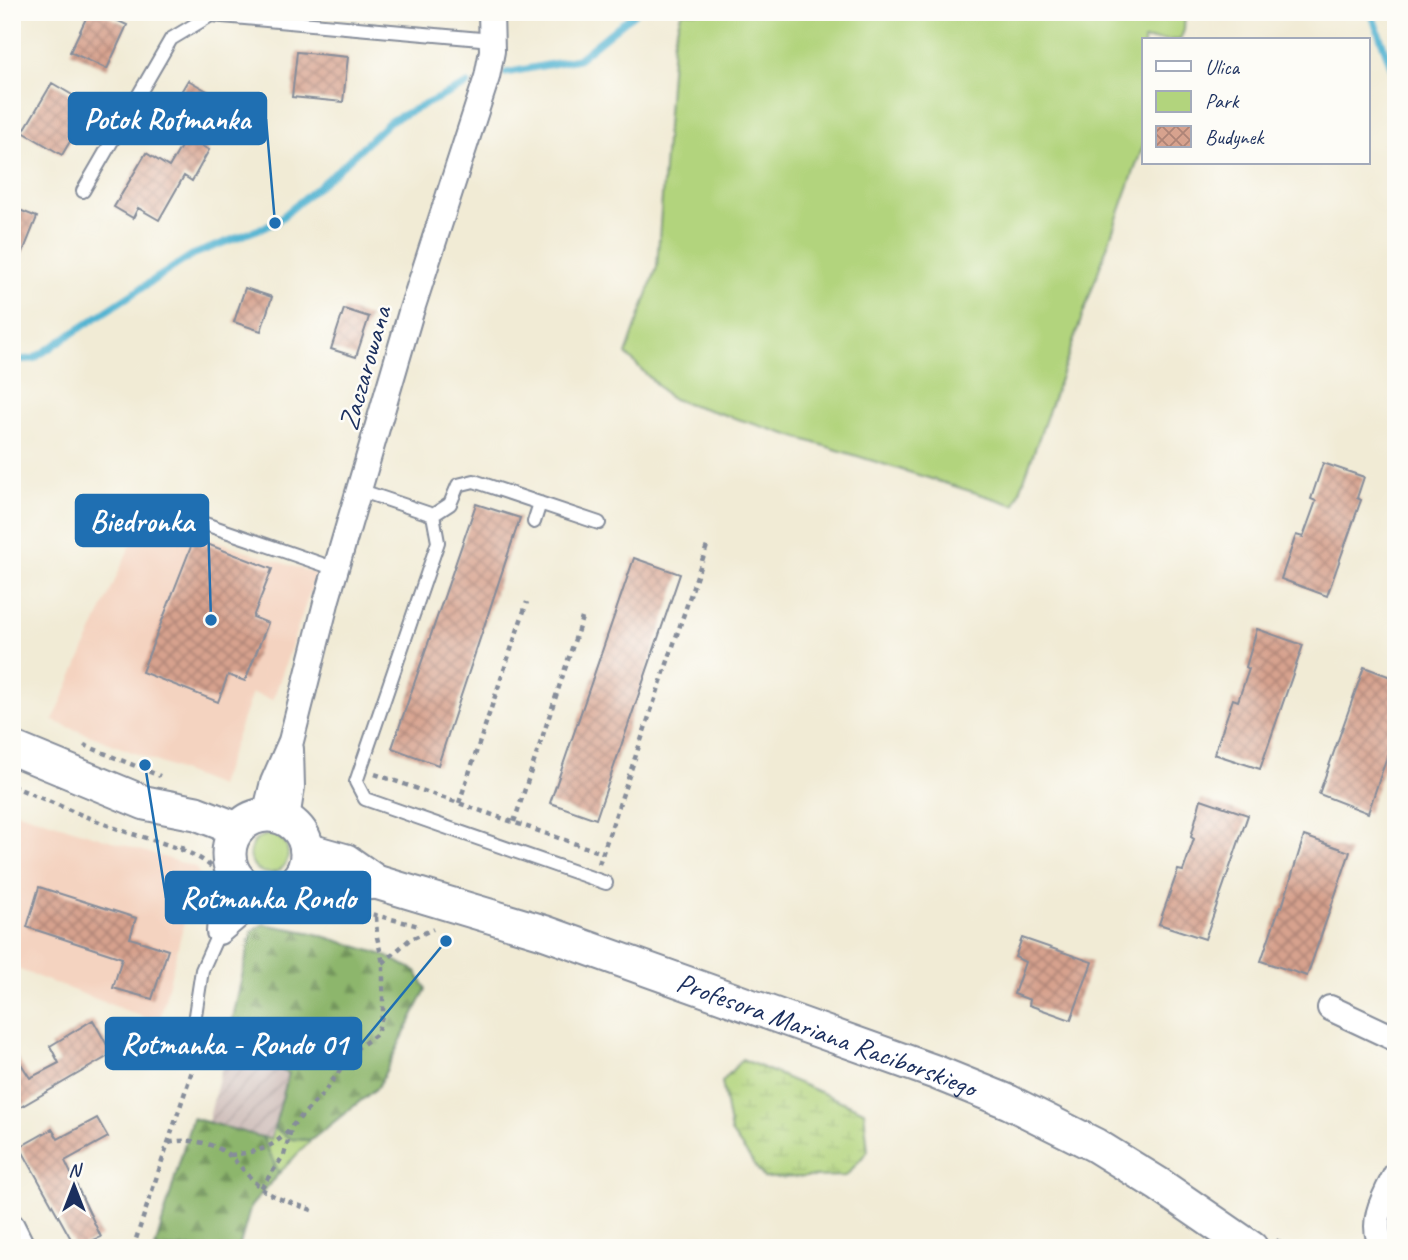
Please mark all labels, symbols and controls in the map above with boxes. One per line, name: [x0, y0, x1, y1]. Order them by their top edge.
legend: [1142, 38, 1370, 164]
text: Ulica: [1205, 54, 1241, 80]
text: Park: [1205, 88, 1240, 114]
callout: Potok Rotmanka: [69, 93, 266, 144]
text: Potok Rotmanka: [84, 100, 253, 138]
text: Budynek: [1205, 124, 1265, 150]
street label: Zaczarowana: [330, 301, 399, 434]
callout: Biedronka: [76, 495, 208, 546]
text: Biedronka: [90, 502, 197, 540]
callout: Rotmanka Rondo: [166, 872, 370, 923]
text: Rotmanka Rondo: [180, 879, 359, 917]
street label: Profesora Mariana Raciborskiego: [672, 964, 984, 1106]
callout: Rotmanka - Rondo 01: [106, 1018, 361, 1069]
text: Rotmanka - Rondo 01: [120, 1025, 351, 1063]
north arrow: [38, 1152, 108, 1222]
text: N: [68, 1158, 83, 1182]

